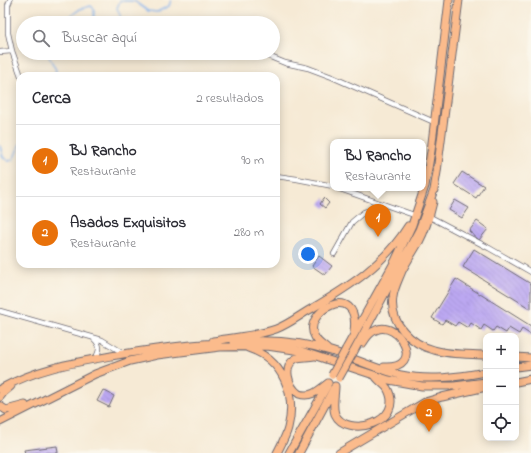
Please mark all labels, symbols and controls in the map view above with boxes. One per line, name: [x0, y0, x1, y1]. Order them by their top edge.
search box: [16, 16, 280, 60]
icon: search: [30, 27, 52, 49]
text: Buscar aquí: [62, 27, 137, 49]
text: Cerca: [32, 86, 71, 111]
text: 2 resultados: [196, 89, 264, 108]
popup: [330, 139, 426, 191]
text: BJ Rancho: [70, 140, 137, 162]
text: BJ Rancho: [345, 145, 411, 167]
text: 1: [43, 151, 47, 170]
text: 90 m: [241, 151, 264, 170]
text: Restaurante: [70, 162, 136, 181]
text: Restaurante: [345, 167, 411, 186]
pin: 1: [365, 204, 391, 237]
text: Asados Exquisitos: [70, 212, 186, 234]
text: 2: [42, 223, 48, 242]
text: 280 m: [234, 223, 264, 242]
text: Restaurante: [70, 234, 136, 253]
your location: [298, 244, 318, 264]
map controls: [483, 333, 519, 441]
button: +: [483, 333, 519, 369]
button: −: [483, 369, 519, 405]
pin: 2: [416, 399, 442, 432]
button: locate: [483, 405, 519, 441]

